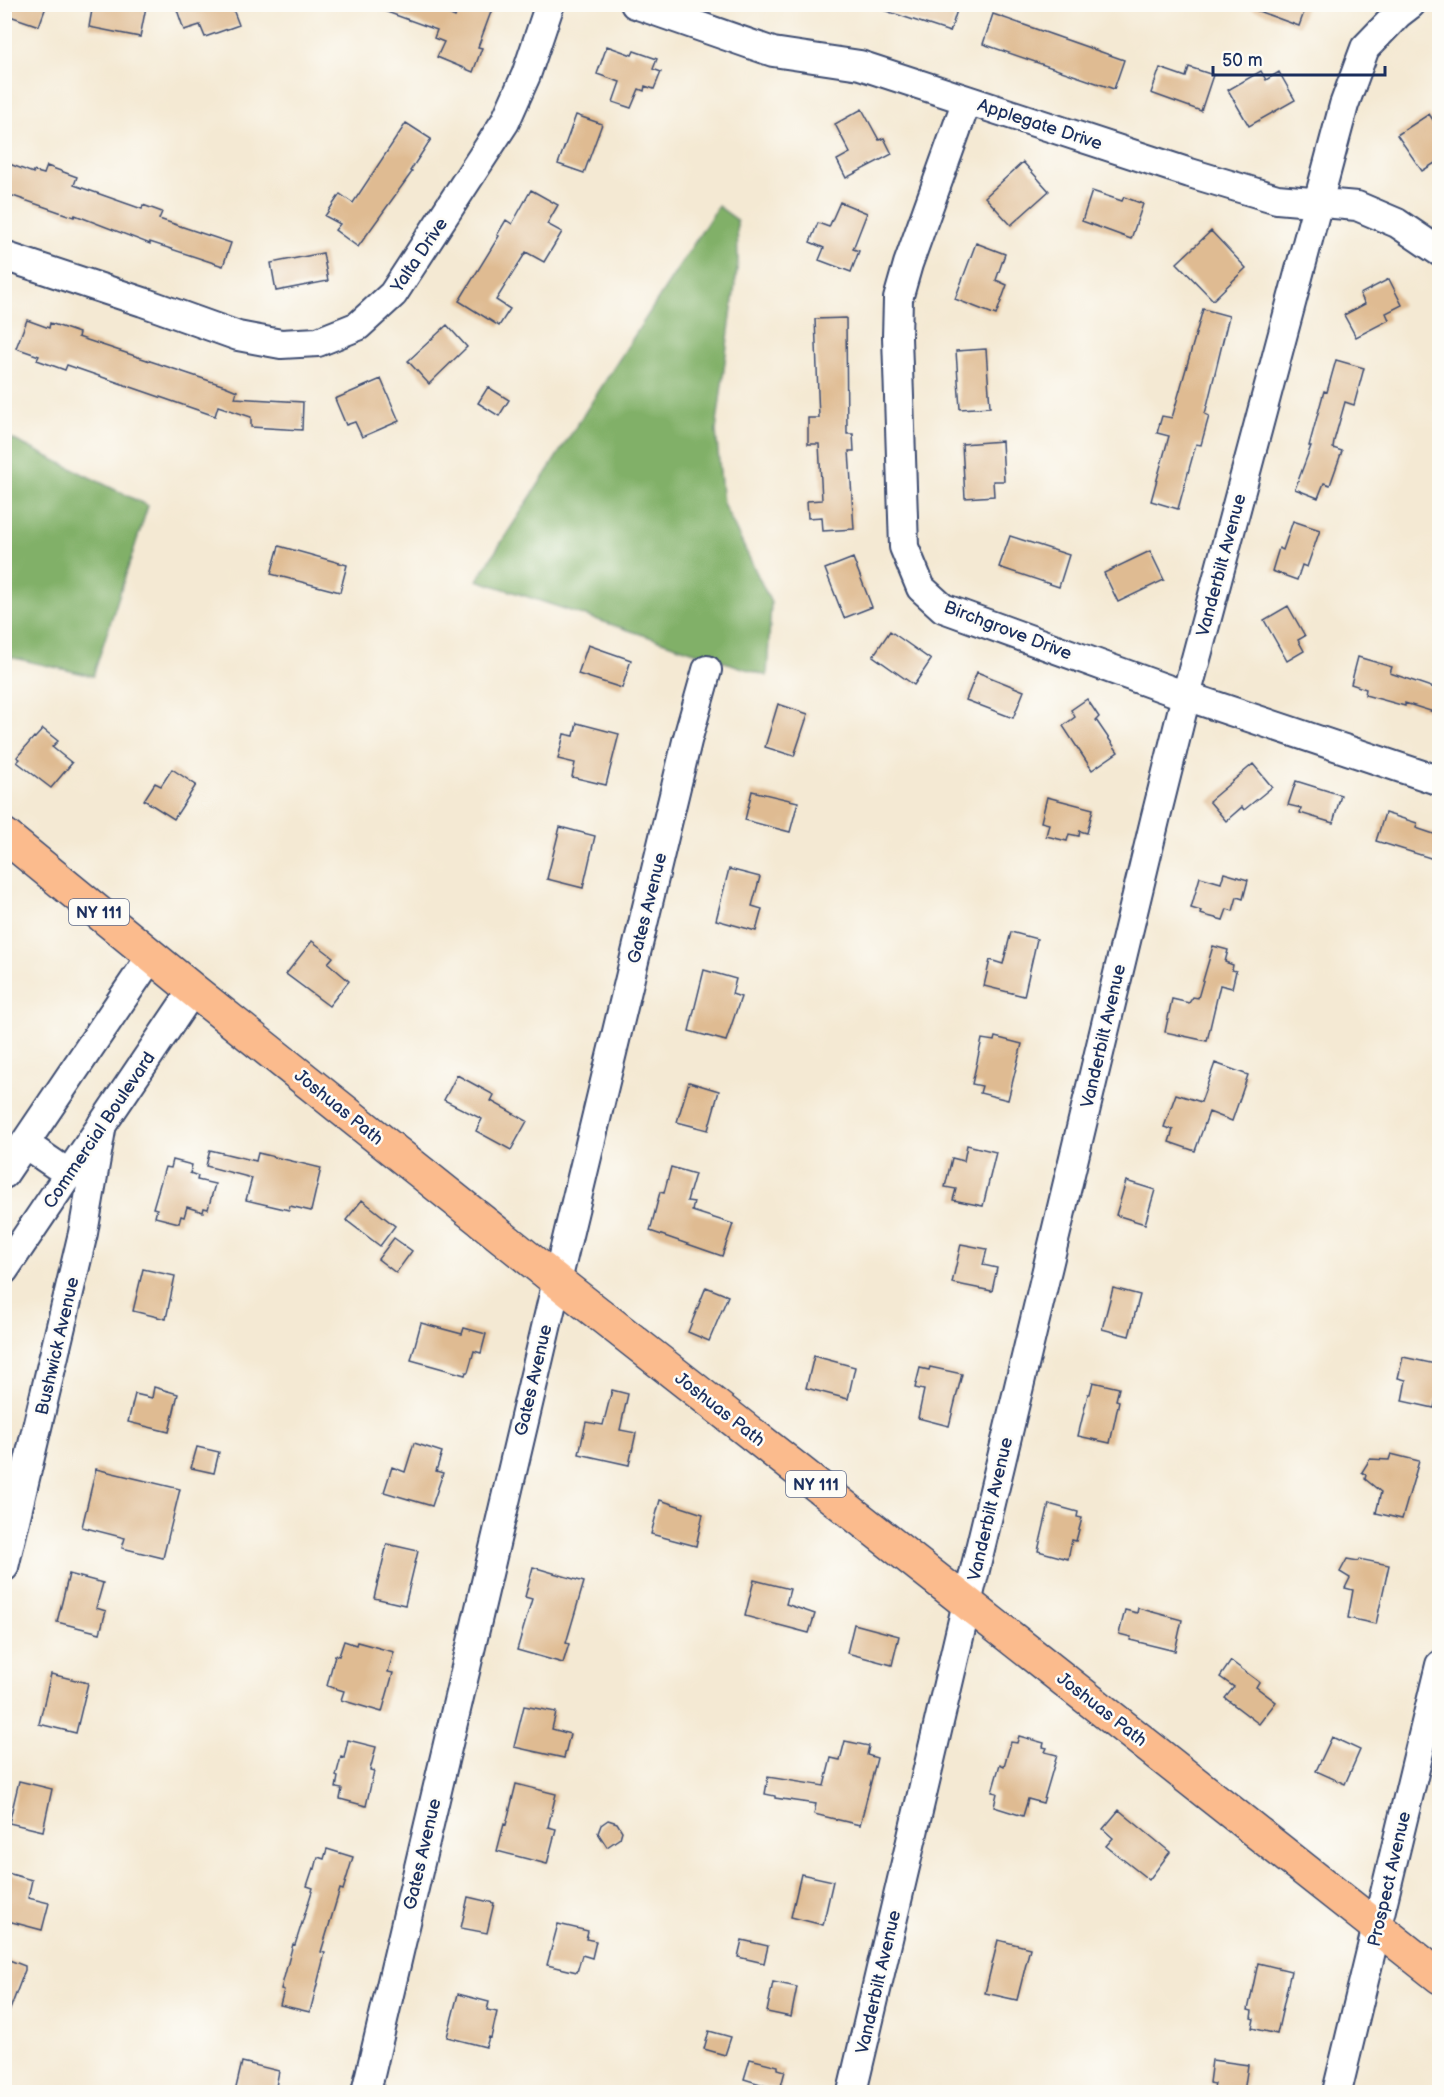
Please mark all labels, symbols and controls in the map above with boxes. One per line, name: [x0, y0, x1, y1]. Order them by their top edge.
scale bar: [1213, 39, 1386, 77]
text: 50 m: [1222, 50, 1263, 71]
street label: Applegate Drive: [975, 94, 1105, 155]
street label: Yalta Drive: [386, 214, 452, 297]
street label: Vanderbilt Avenue: [1192, 491, 1251, 639]
street label: Birchgrove Drive: [941, 596, 1075, 665]
street label: Gates Avenue: [624, 850, 671, 966]
road number: NY 111: [69, 899, 129, 925]
street label: Vanderbilt Avenue: [1077, 962, 1130, 1110]
street label: Commercial Boulevard: [39, 1048, 160, 1213]
street label: Joshuas Path: [290, 1065, 387, 1150]
street label: Bushwick Avenue: [31, 1275, 84, 1417]
street label: Gates Avenue: [510, 1322, 557, 1438]
street label: Joshuas Path: [671, 1368, 769, 1451]
street label: Vanderbilt Avenue: [964, 1435, 1017, 1583]
road number: NY 111: [786, 1471, 846, 1497]
street label: Joshuas Path: [1053, 1668, 1151, 1751]
street label: Gates Avenue: [399, 1796, 446, 1912]
street label: Prospect Avenue: [1364, 1809, 1415, 1949]
street label: Vanderbilt Avenue: [852, 1908, 905, 2056]

